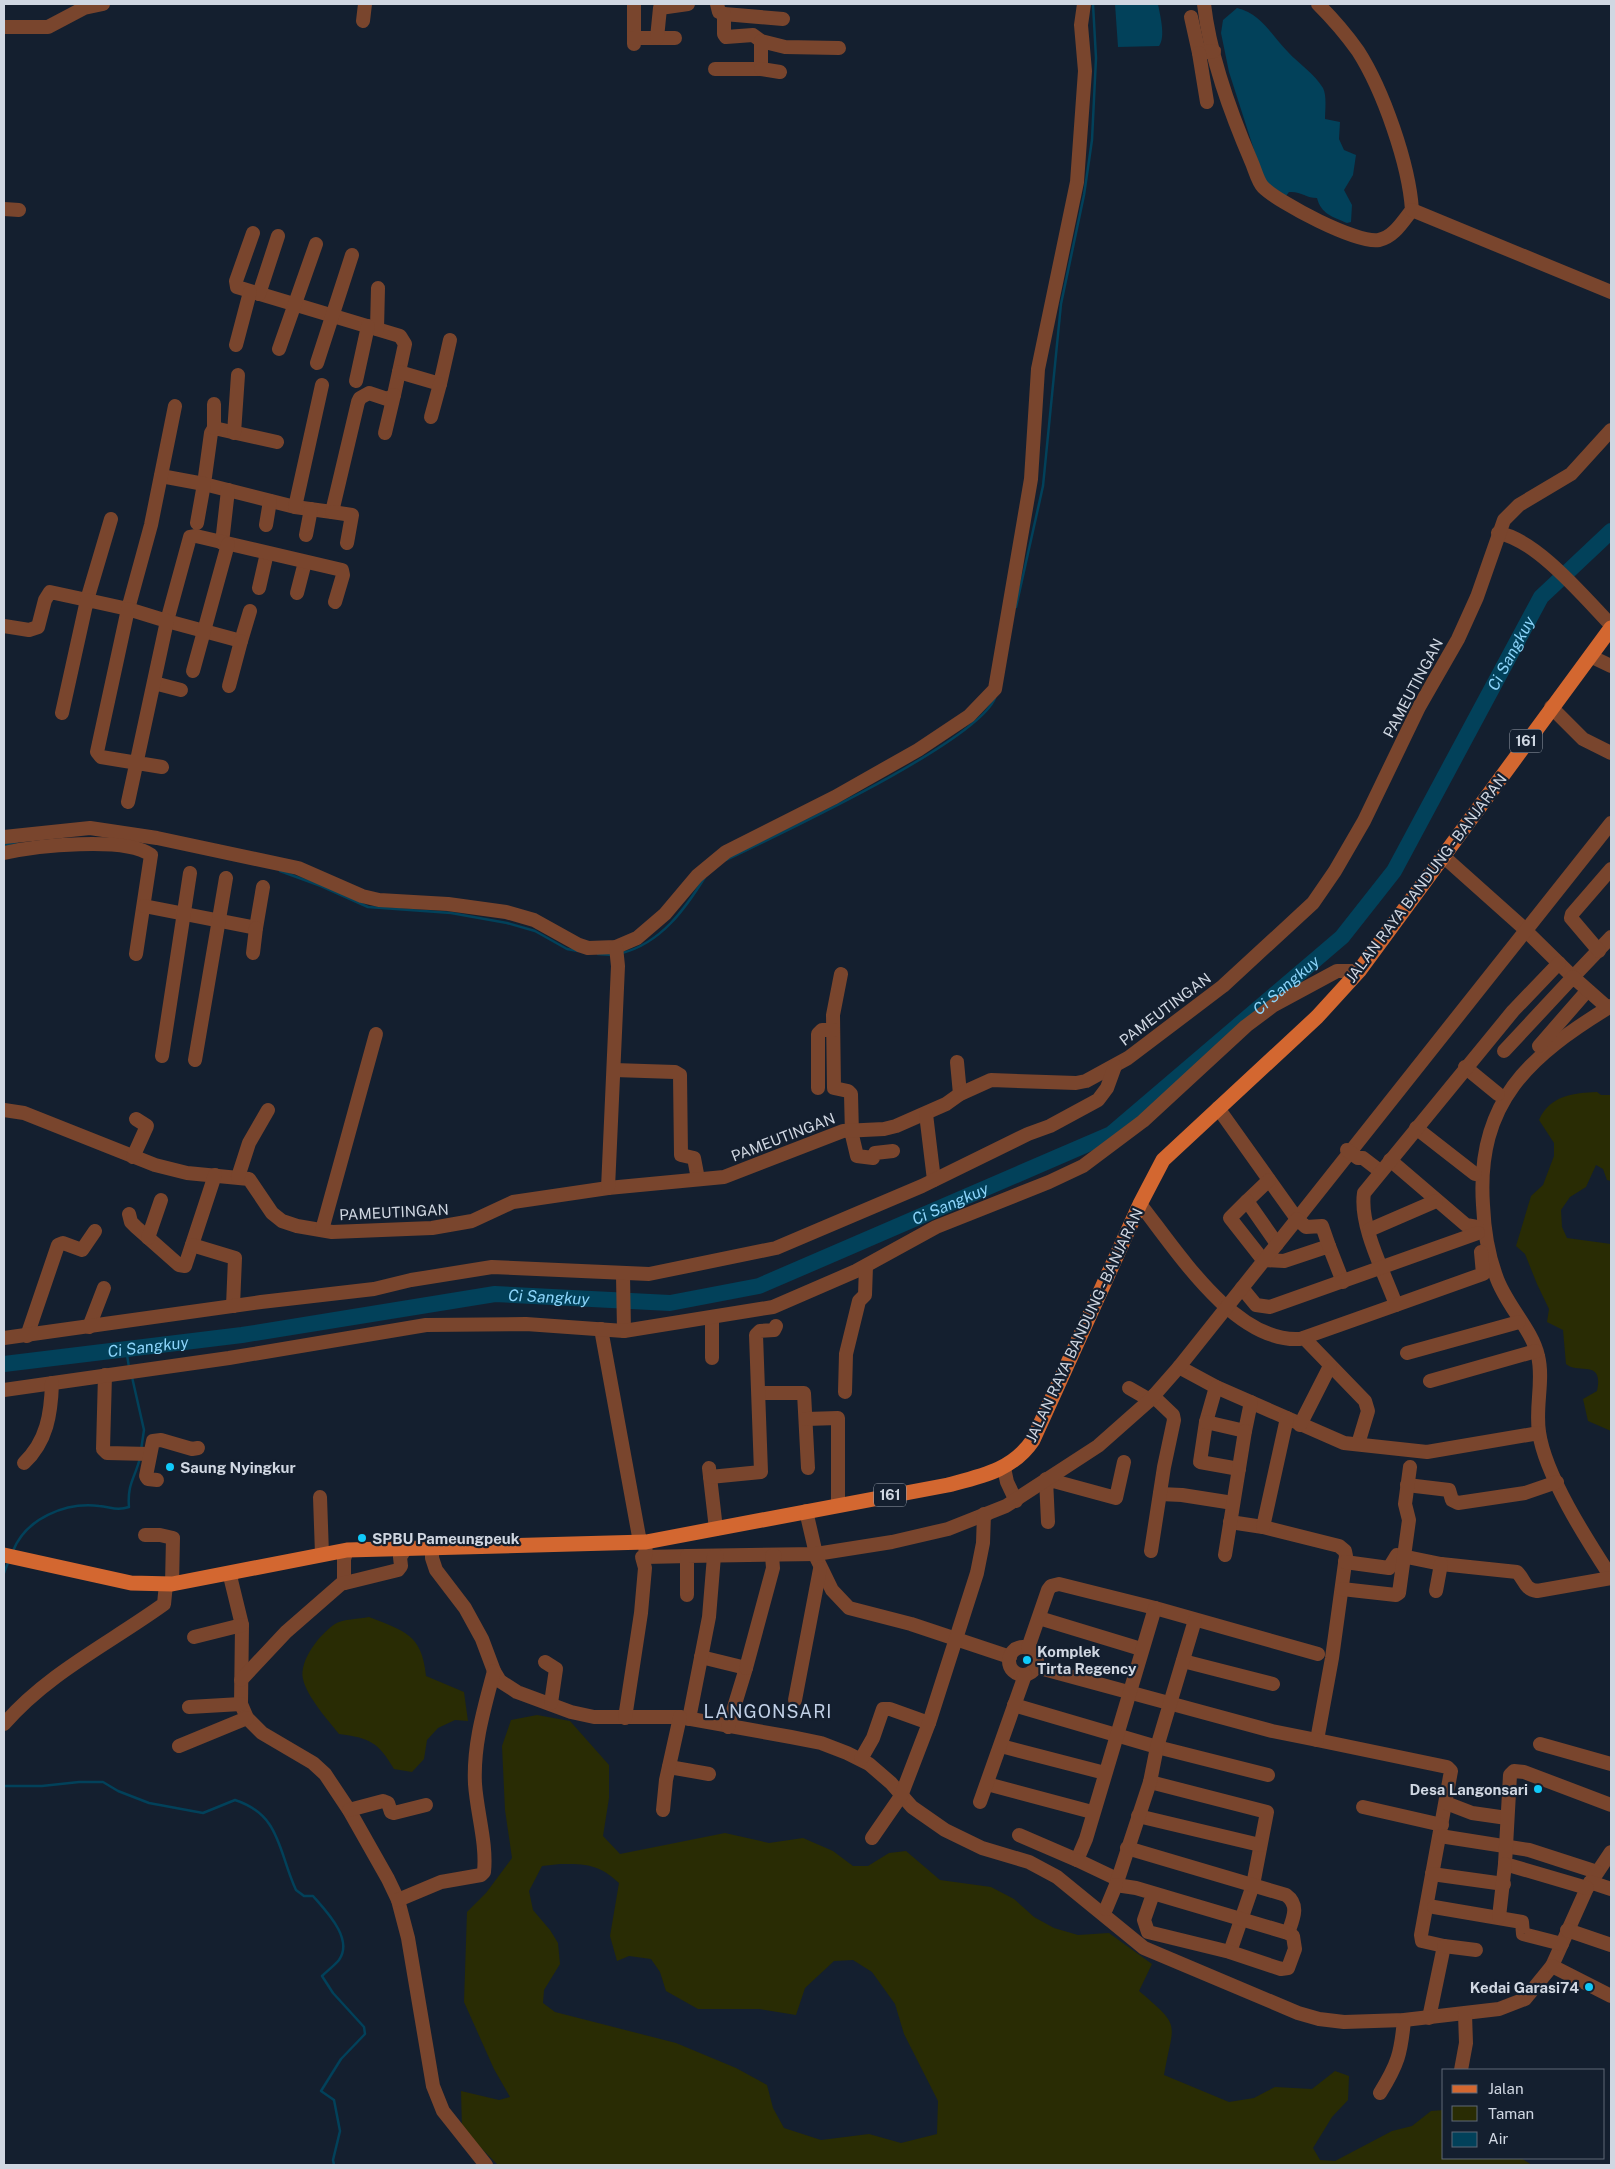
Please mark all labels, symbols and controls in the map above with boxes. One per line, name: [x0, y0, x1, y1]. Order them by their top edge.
water label: Ci Sangkuy: [1483, 612, 1539, 694]
street label: PAMEUTINGAN: [1380, 636, 1446, 740]
road number: 161: [1510, 729, 1542, 752]
street label: JALAN RAYA BANDUNG - BANJARAN: [1342, 770, 1510, 986]
water label: Ci Sangkuy: [1249, 951, 1324, 1019]
street label: PAMEUTINGAN: [1116, 969, 1214, 1049]
street label: PAMEUTINGAN: [729, 1109, 837, 1165]
water label: Ci Sangkuy: [909, 1178, 992, 1228]
street label: PAMEUTINGAN: [339, 1201, 449, 1223]
street label: JALAN RAYA BANDUNG - BANJARAN: [1022, 1205, 1146, 1445]
water label: Ci Sangkuy: [508, 1285, 591, 1308]
water label: Ci Sangkuy: [106, 1332, 190, 1361]
place label: Saung Nyingkur: [180, 1459, 296, 1476]
marker: Saung Nyingkur: [164, 1461, 176, 1473]
road number: 161: [874, 1484, 906, 1506]
place label: SPBU Pameungpeuk: [372, 1530, 520, 1547]
marker: SPBU Pameungpeuk: [356, 1532, 368, 1544]
place label: Komplek Tirta Regency: [1037, 1643, 1137, 1677]
marker: Komplek Tirta Regency: [1021, 1654, 1033, 1666]
district label: LANGONSARI: [704, 1701, 832, 1722]
place label: Desa Langonsari: [1409, 1781, 1528, 1798]
marker: Desa Langonsari: [1532, 1783, 1544, 1795]
place label: Kedai Garasi74: [1470, 1979, 1579, 1996]
marker: Kedai Garasi74: [1583, 1981, 1595, 1993]
legend: [1442, 2069, 1605, 2159]
text: Jalan: [1488, 2080, 1524, 2097]
text: Taman: [1488, 2105, 1534, 2122]
text: Air: [1488, 2130, 1508, 2147]

